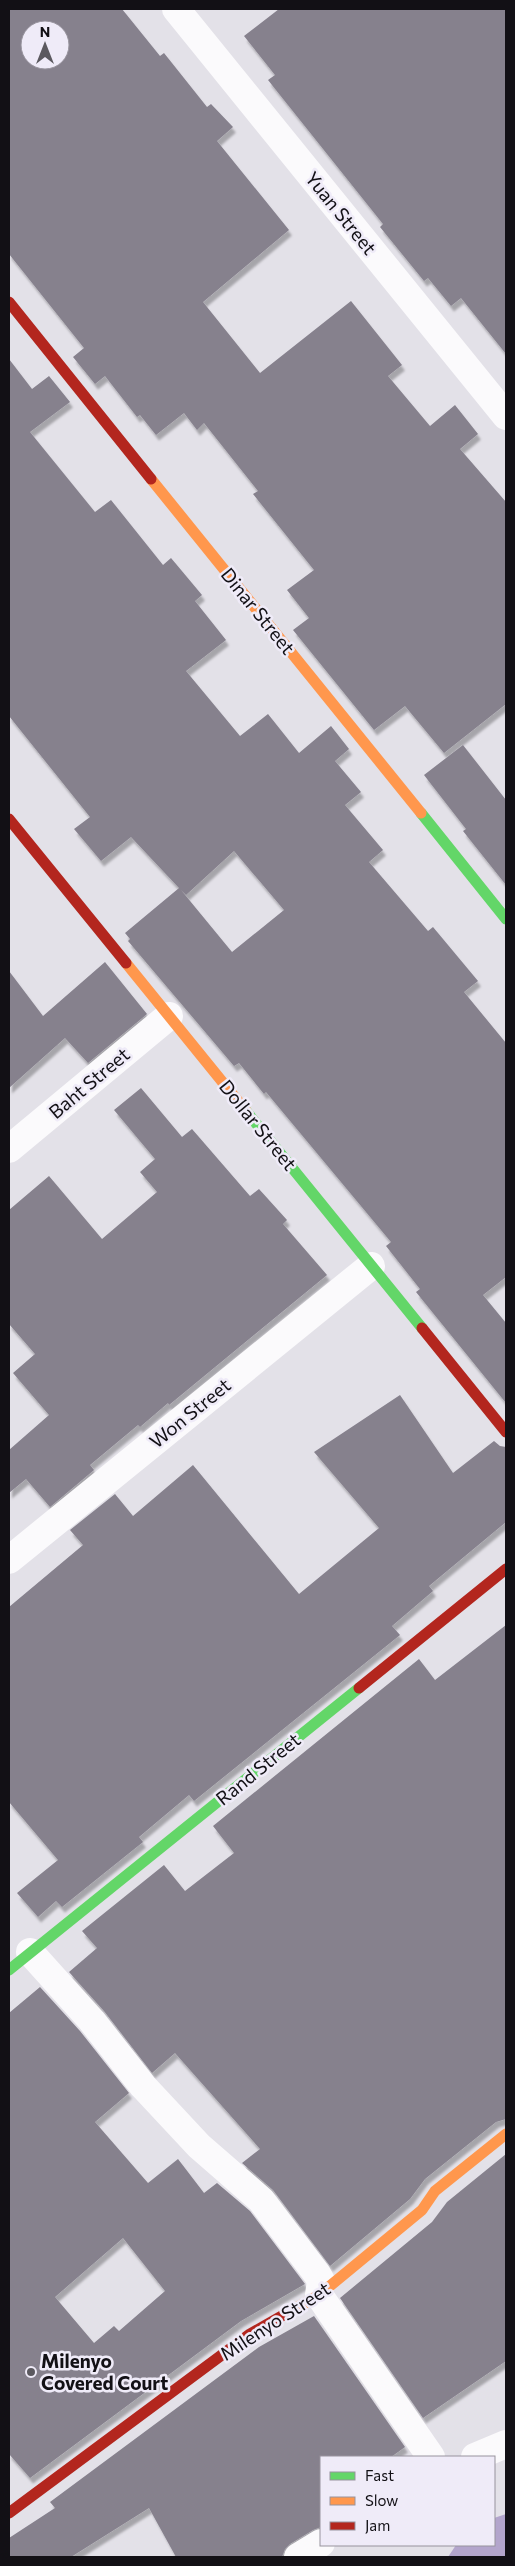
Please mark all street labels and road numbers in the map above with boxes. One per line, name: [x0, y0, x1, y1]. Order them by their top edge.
street label: Yuan Street: [301, 167, 382, 259]
street label: Dinar Street: [217, 563, 300, 659]
street label: Baht Street: [44, 1042, 134, 1123]
street label: Dollar Street: [215, 1075, 302, 1175]
street label: Won Street: [145, 1373, 235, 1452]
street label: Rand Street: [211, 1728, 305, 1810]
street label: Milenyo Street: [215, 2276, 334, 2365]

